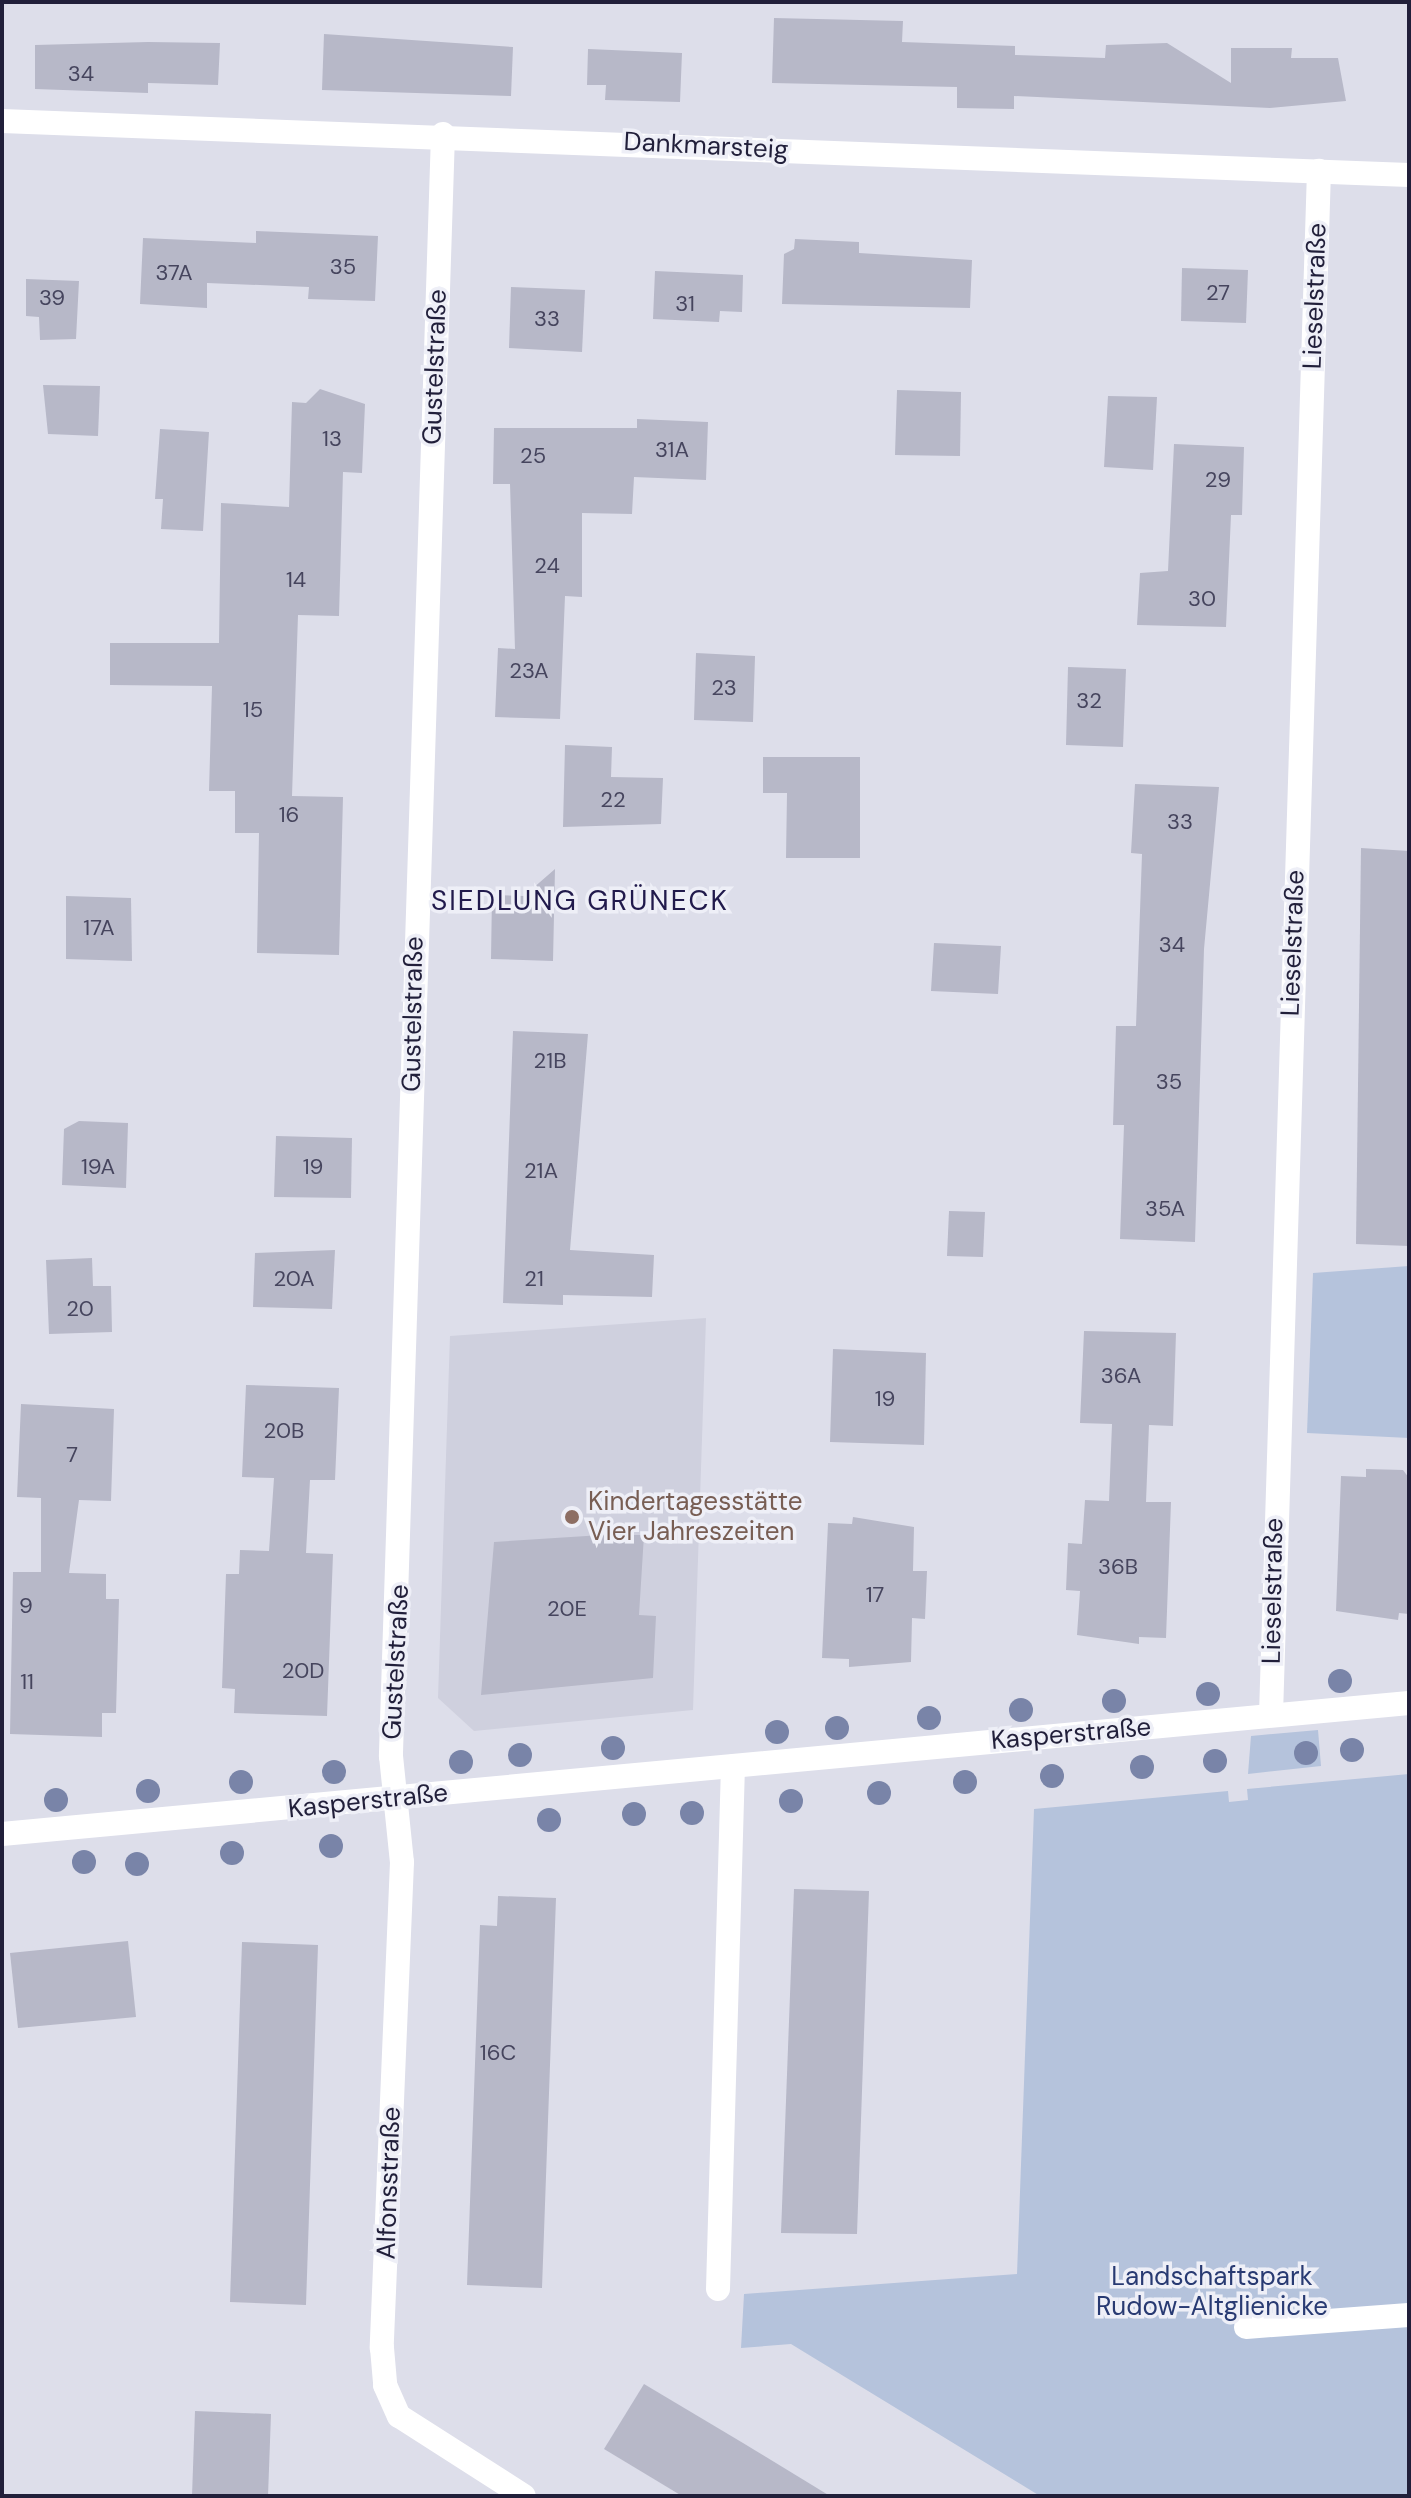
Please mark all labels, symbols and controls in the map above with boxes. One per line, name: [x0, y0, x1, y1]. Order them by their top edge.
house number: 34: [68, 61, 94, 87]
street label: Dankmarsteig: [623, 126, 789, 166]
street label: Lieselstraße: [1297, 222, 1333, 370]
house number: 35: [330, 254, 356, 280]
house number: 37A: [155, 260, 193, 286]
house number: 27: [1206, 280, 1230, 306]
house number: 39: [39, 285, 65, 311]
street label: Gustelstraße: [417, 289, 453, 445]
house number: 31: [675, 291, 695, 317]
house number: 33: [534, 306, 560, 332]
house number: 13: [322, 426, 342, 452]
house number: 31A: [655, 437, 689, 463]
house number: 25: [520, 443, 546, 469]
house number: 29: [1205, 467, 1231, 493]
house number: 24: [534, 553, 560, 579]
house number: 14: [286, 567, 306, 593]
house number: 30: [1188, 586, 1216, 612]
house number: 23A: [509, 658, 549, 684]
house number: 23: [711, 675, 737, 701]
house number: 32: [1076, 688, 1102, 714]
house number: 15: [243, 697, 263, 723]
house number: 22: [600, 787, 626, 813]
house number: 16: [279, 802, 299, 828]
house number: 33: [1167, 809, 1193, 835]
street label: Lieselstraße: [1275, 869, 1311, 1017]
district label: SIEDLUNG GRÜNECK: [431, 884, 729, 918]
house number: 17A: [83, 915, 115, 941]
house number: 34: [1159, 932, 1185, 958]
street label: Gustelstraße: [396, 936, 430, 1092]
house number: 21B: [534, 1048, 566, 1074]
house number: 35: [1156, 1069, 1182, 1095]
house number: 19A: [81, 1154, 115, 1180]
house number: 19: [303, 1154, 323, 1180]
house number: 21A: [524, 1158, 558, 1184]
house number: 35A: [1145, 1196, 1185, 1222]
house number: 20A: [273, 1266, 315, 1292]
house number: 21: [524, 1266, 544, 1292]
house number: 20: [66, 1296, 94, 1322]
house number: 36A: [1101, 1363, 1141, 1389]
house number: 19: [875, 1386, 895, 1412]
house number: 20B: [264, 1418, 304, 1444]
house number: 7: [66, 1442, 78, 1468]
place label: Kindertagesstätte Vier Jahreszeiten: [588, 1486, 802, 1548]
marker: Kindertagesstätte Vier Jahreszeiten: [563, 1508, 581, 1526]
street label: Lieselstraße: [1256, 1518, 1290, 1664]
house number: 36B: [1098, 1554, 1138, 1580]
house number: 17: [866, 1582, 884, 1608]
street label: Gustelstraße: [376, 1584, 416, 1740]
house number: 9: [19, 1593, 33, 1619]
house number: 20E: [547, 1596, 587, 1622]
house number: 20D: [282, 1658, 324, 1684]
house number: 11: [20, 1669, 34, 1695]
street label: Kasperstraße: [990, 1711, 1152, 1757]
street label: Kasperstraße: [287, 1777, 449, 1825]
house number: 16C: [480, 2040, 516, 2066]
street label: Alfonsstraße: [371, 2106, 407, 2260]
park label: Landschaftspark Rudow-Altglienicke: [1096, 2261, 1328, 2322]

